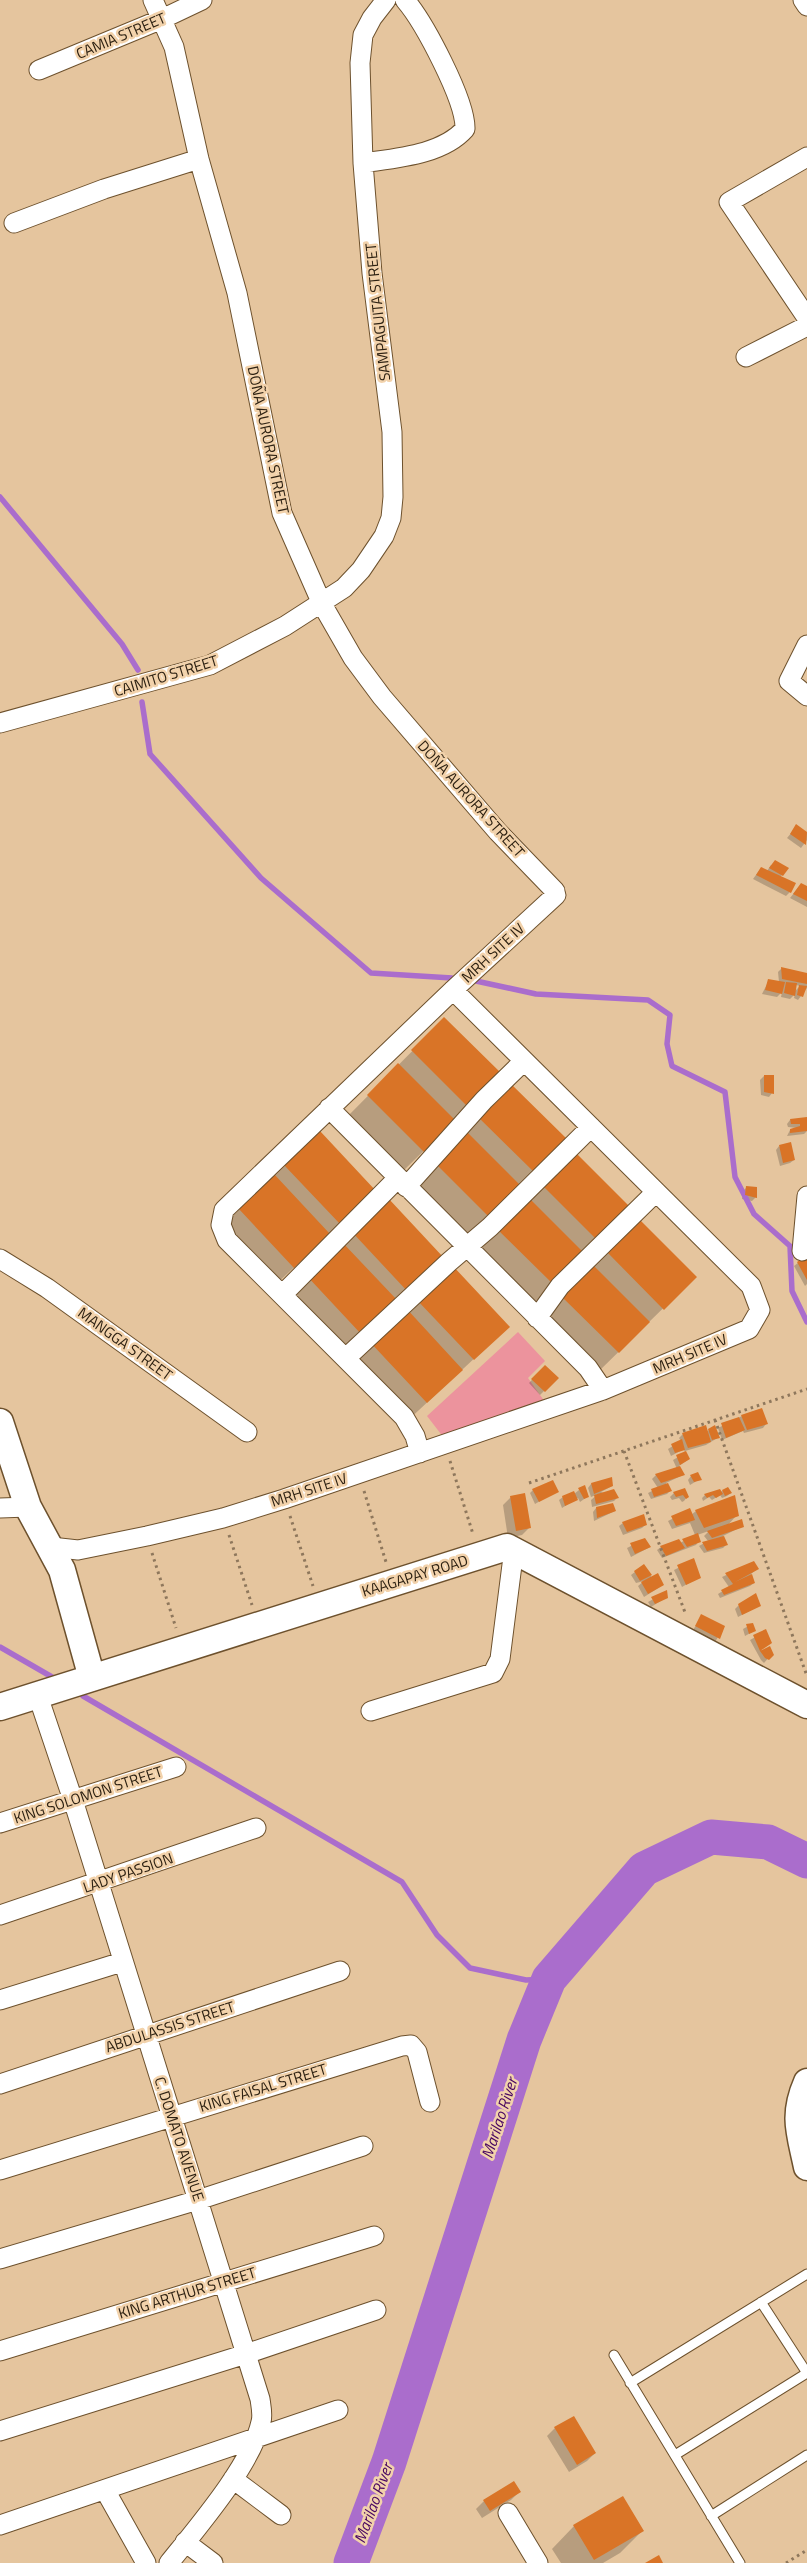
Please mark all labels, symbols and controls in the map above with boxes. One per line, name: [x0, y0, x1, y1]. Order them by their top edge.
street label: CAMIA STREET: [72, 6, 169, 65]
street label: SAMPAGUITA STREET: [359, 242, 396, 382]
street label: DOÑA AURORA STREET: [242, 364, 295, 516]
street label: CAIMITO STREET: [111, 649, 221, 702]
street label: DOÑA AURORA STREET: [412, 735, 530, 862]
street label: MRH SITE IV: [456, 917, 530, 988]
street label: MANGGA STREET: [73, 1301, 177, 1386]
street label: MRH SITE IV: [649, 1327, 731, 1380]
street label: MRH SITE IV: [268, 1466, 350, 1513]
street label: KAAGAPAY ROAD: [359, 1548, 471, 1603]
street label: KING SOLOMON STREET: [10, 1760, 165, 1829]
street label: LADY PASSION: [80, 1846, 176, 1899]
street label: ABDULASSIS STREET: [102, 1995, 238, 2058]
street label: KING FAISAL STREET: [196, 2057, 329, 2118]
water label: Marilao River: [475, 2073, 524, 2161]
street label: C. DOMATO AVENUE: [149, 2074, 210, 2204]
street label: KING ARTHUR STREET: [115, 2261, 259, 2324]
water label: Marilao River: [347, 2458, 399, 2546]

